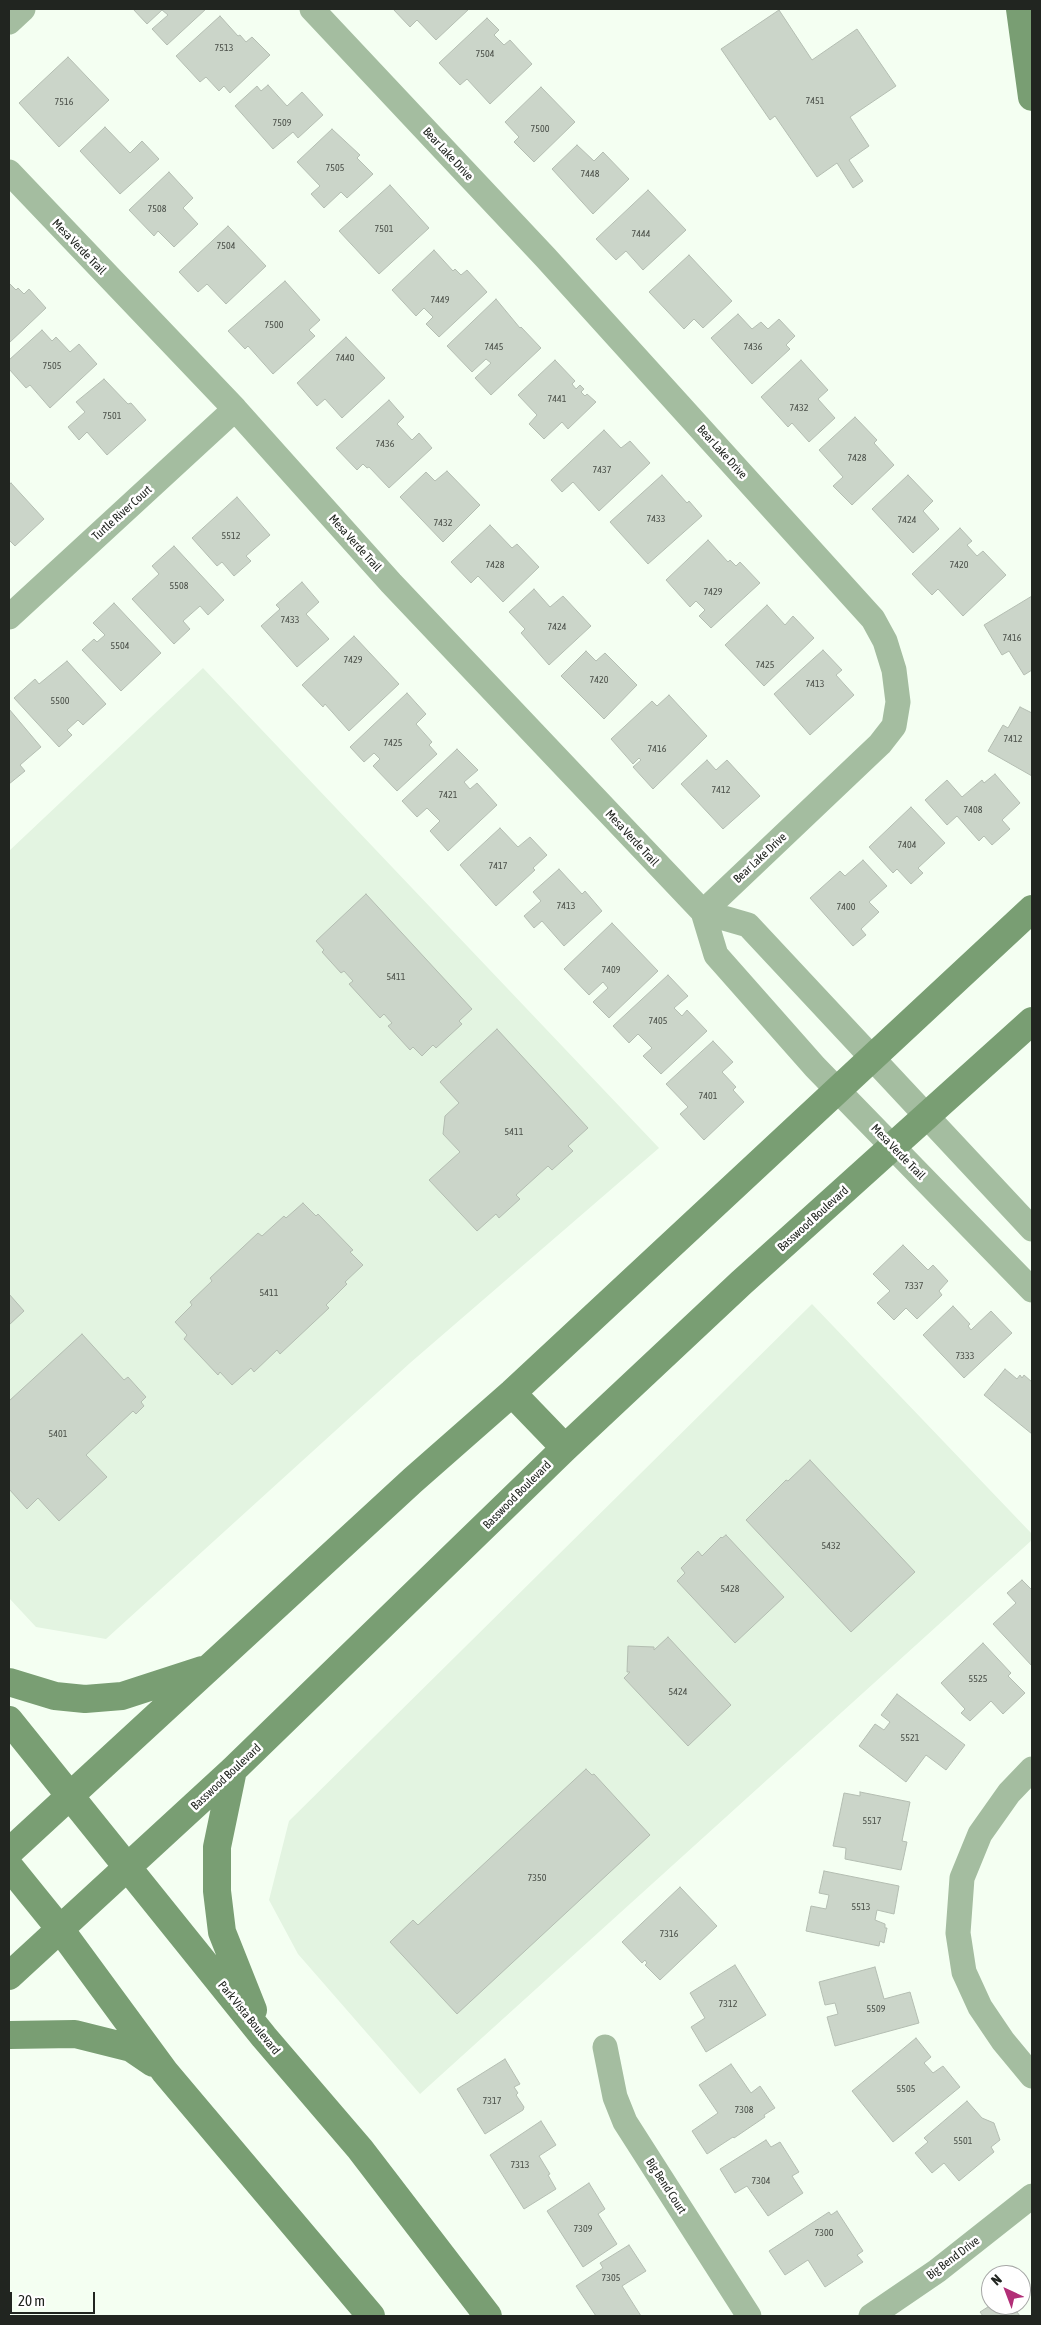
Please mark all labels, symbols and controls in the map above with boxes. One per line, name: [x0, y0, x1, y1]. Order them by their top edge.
house number: 7513: [215, 42, 233, 54]
house number: 7504: [476, 48, 494, 60]
house number: 7451: [806, 95, 824, 107]
house number: 7516: [55, 96, 73, 108]
house number: 7509: [273, 117, 291, 129]
house number: 7500: [531, 123, 549, 135]
street label: Bear Lake Drive: [420, 124, 476, 184]
house number: 7505: [326, 162, 344, 174]
house number: 7448: [581, 168, 599, 180]
house number: 7508: [148, 203, 166, 215]
street label: Mesa Verde Trail: [49, 216, 109, 278]
house number: 7501: [375, 223, 393, 235]
house number: 7444: [632, 228, 650, 240]
house number: 7504: [217, 240, 235, 252]
house number: 7449: [431, 294, 449, 306]
house number: 7500: [265, 319, 283, 331]
house number: 7445: [485, 341, 503, 353]
house number: 7436: [744, 341, 762, 353]
house number: 7440: [336, 352, 354, 364]
house number: 7505: [43, 360, 61, 372]
house number: 7441: [548, 393, 566, 405]
house number: 7432: [790, 402, 808, 414]
house number: 7501: [103, 410, 121, 422]
street label: Bear Lake Drive: [694, 422, 750, 482]
house number: 7436: [376, 438, 394, 450]
house number: 7428: [848, 452, 866, 464]
house number: 7437: [593, 464, 611, 476]
street label: Turtle River Court: [89, 482, 155, 544]
street label: Mesa Verde Trail: [326, 512, 384, 574]
house number: 7433: [647, 513, 665, 525]
house number: 7424: [898, 514, 916, 526]
house number: 7432: [434, 517, 452, 529]
house number: 5512: [222, 530, 240, 542]
house number: 7428: [486, 559, 504, 571]
house number: 7420: [950, 559, 968, 571]
house number: 5508: [170, 580, 188, 592]
house number: 7429: [704, 586, 722, 598]
house number: 7433: [281, 614, 299, 626]
house number: 7424: [548, 621, 566, 633]
house number: 7416: [1003, 632, 1021, 644]
house number: 5504: [111, 640, 129, 652]
house number: 7429: [344, 654, 362, 666]
house number: 7425: [756, 659, 774, 671]
house number: 7420: [590, 674, 608, 686]
house number: 7413: [806, 678, 824, 690]
house number: 5500: [51, 695, 69, 707]
house number: 7412: [1004, 733, 1022, 745]
house number: 7425: [384, 737, 402, 749]
house number: 7416: [648, 743, 666, 755]
house number: 7412: [712, 784, 730, 796]
house number: 7421: [439, 789, 457, 801]
house number: 7408: [964, 804, 982, 816]
street label: Mesa Verde Trail: [602, 807, 662, 869]
street label: Bear Lake Drive: [730, 830, 790, 886]
house number: 7404: [898, 839, 916, 851]
house number: 7417: [489, 860, 507, 872]
house number: 7413: [557, 900, 575, 912]
house number: 7400: [837, 901, 855, 913]
house number: 7409: [602, 964, 620, 976]
house number: 5411: [387, 971, 405, 983]
house number: 7405: [649, 1015, 667, 1027]
house number: 7401: [699, 1090, 717, 1102]
street label: Mesa Verde Trail: [868, 1121, 928, 1183]
house number: 5411: [505, 1126, 523, 1138]
street label: Basswood Boulevard: [775, 1183, 851, 1255]
house number: 7337: [905, 1280, 923, 1292]
house number: 5411: [260, 1287, 278, 1299]
house number: 7333: [956, 1350, 974, 1362]
house number: 5401: [49, 1428, 67, 1440]
street label: Basswood Boulevard: [480, 1458, 554, 1532]
house number: 5432: [822, 1540, 840, 1552]
house number: 5428: [721, 1583, 739, 1595]
house number: 5525: [969, 1673, 987, 1685]
house number: 5424: [669, 1686, 687, 1698]
house number: 5521: [901, 1732, 919, 1744]
street label: Basswood Boulevard: [188, 1741, 264, 1813]
house number: 5517: [863, 1815, 881, 1827]
house number: 7350: [528, 1872, 546, 1884]
house number: 5513: [852, 1901, 870, 1913]
house number: 7316: [660, 1928, 678, 1940]
street label: Park Vista Boulevard: [215, 1978, 283, 2058]
house number: 7312: [719, 1998, 737, 2010]
house number: 5509: [867, 2003, 885, 2015]
house number: 5505: [897, 2083, 915, 2095]
house number: 7317: [483, 2095, 501, 2107]
house number: 7308: [735, 2104, 753, 2116]
house number: 5501: [954, 2135, 972, 2147]
street label: Big Bend Court: [643, 2156, 689, 2216]
house number: 7313: [511, 2159, 529, 2171]
house number: 7304: [752, 2175, 770, 2187]
house number: 7309: [574, 2223, 592, 2235]
house number: 7300: [815, 2227, 833, 2239]
street label: Big Bend Drive: [924, 2233, 982, 2283]
north arrow: [981, 2265, 1031, 2315]
text: N: [988, 2271, 1005, 2288]
house number: 7305: [602, 2272, 620, 2284]
scale bar: [12, 2282, 98, 2314]
text: 20 m: [18, 2292, 45, 2309]

